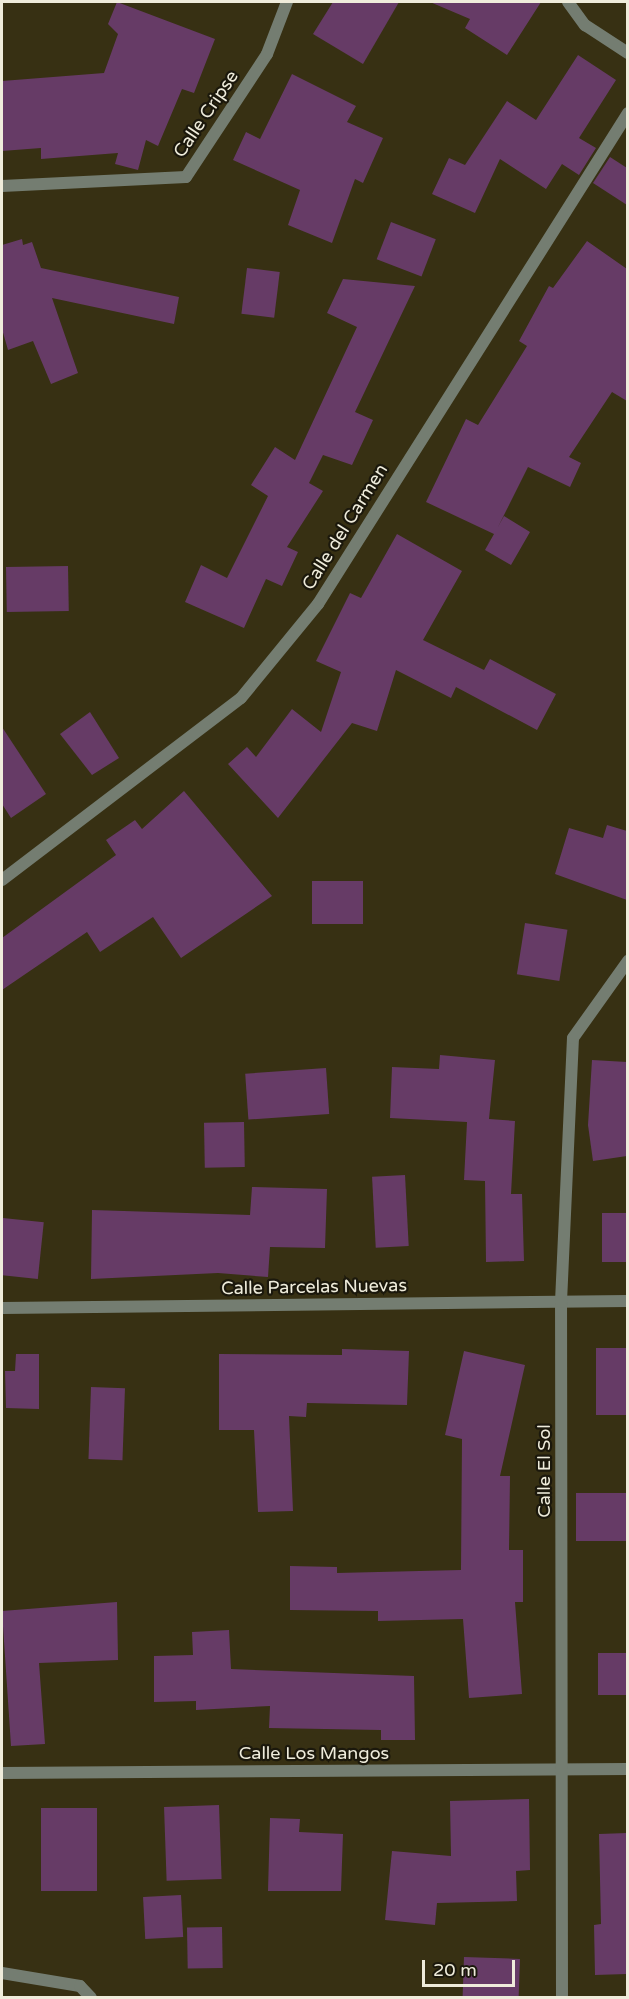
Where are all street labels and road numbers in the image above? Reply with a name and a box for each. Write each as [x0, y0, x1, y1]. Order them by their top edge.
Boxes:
street label: Calle Cripse [169, 66, 243, 162]
street label: Calle del Carmen [298, 460, 392, 594]
street label: Calle Parcelas Nuevas [221, 1275, 407, 1299]
street label: Calle El Sol [533, 1424, 555, 1518]
street label: Calle Los Mangos [239, 1742, 389, 1764]

